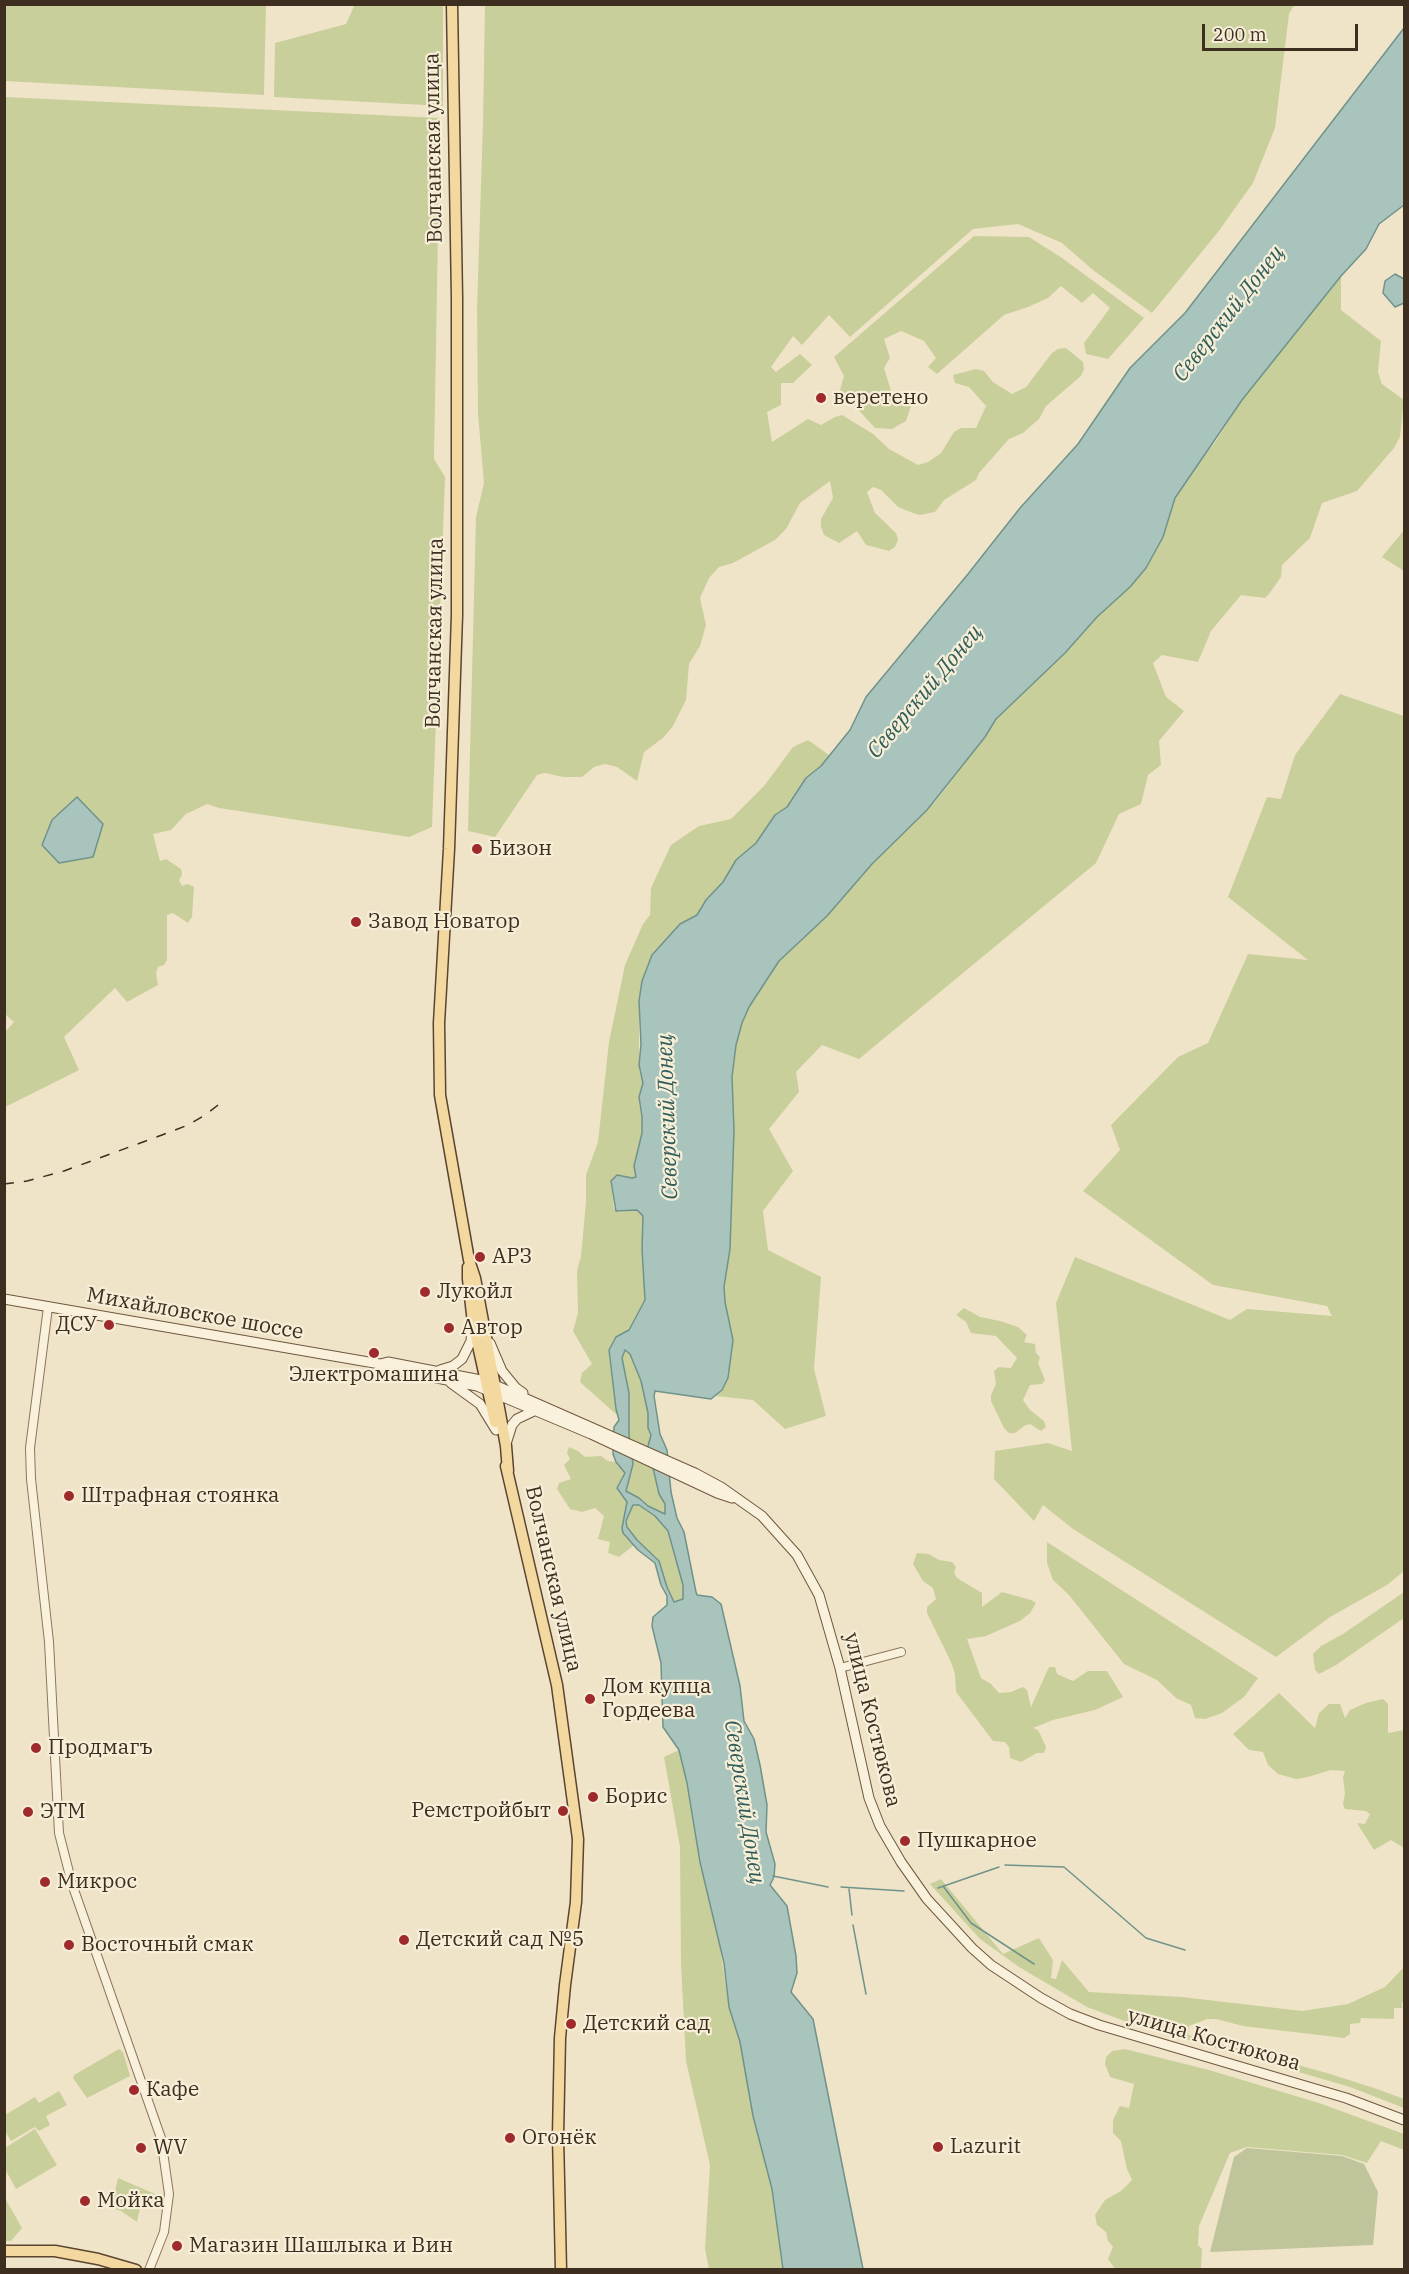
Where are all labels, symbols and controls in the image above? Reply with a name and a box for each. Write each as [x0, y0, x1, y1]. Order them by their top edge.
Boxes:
scale bar [1205, 12, 1361, 50]
text: 200 m [1213, 23, 1267, 46]
street label: Волчанская улица [420, 52, 448, 244]
water label: Северский Донец [1168, 241, 1290, 387]
place label: веретено [833, 385, 928, 411]
marker: веретено [814, 391, 828, 405]
street label: Волчанская улица [421, 537, 449, 729]
water label: Северский Донец [862, 620, 988, 764]
place label: Бизон [489, 836, 552, 862]
marker: Бизон [470, 842, 484, 856]
place label: Завод Новатор [368, 909, 520, 935]
marker: Завод Новатор [349, 915, 363, 929]
water label: Северский Донец [652, 1034, 684, 1200]
place label: АРЗ [492, 1244, 532, 1270]
marker: АРЗ [473, 1250, 487, 1264]
place label: Лукойл [437, 1279, 513, 1305]
street label: Михайловское шоссе [85, 1283, 305, 1345]
marker: Лукойл [418, 1285, 432, 1299]
place label: ДСУ [56, 1312, 97, 1338]
place label: Автор [461, 1315, 523, 1341]
marker: ДСУ [102, 1318, 116, 1332]
marker: Автор [442, 1321, 456, 1335]
marker: Электромашина [367, 1346, 381, 1360]
place label: Электромашина [289, 1362, 459, 1388]
place label: Штрафная стоянка [81, 1483, 280, 1509]
street label: Волчанская улица [519, 1483, 587, 1675]
marker: Штрафная стоянка [62, 1489, 76, 1503]
street label: улица Костюкова [838, 1630, 906, 1810]
place label: Дом купца Гордеева [602, 1674, 711, 1724]
marker: Дом купца Гордеева [583, 1692, 597, 1706]
water label: Северский Донец [718, 1718, 770, 1886]
place label: Продмагъ [48, 1735, 153, 1761]
marker: Продмагъ [29, 1741, 43, 1755]
place label: Борис [605, 1784, 667, 1810]
marker: Борис [586, 1790, 600, 1804]
place label: Ремстройбыт [411, 1798, 551, 1824]
place label: ЭТМ [40, 1799, 86, 1825]
marker: Ремстройбыт [556, 1804, 570, 1818]
marker: ЭТМ [21, 1805, 35, 1819]
place label: Пушкарное [917, 1828, 1037, 1854]
marker: Пушкарное [898, 1834, 912, 1848]
place label: Микрос [57, 1869, 137, 1895]
marker: Микрос [38, 1875, 52, 1889]
place label: Детский сад №5 [416, 1927, 584, 1953]
place label: Восточный смак [81, 1932, 253, 1958]
marker: Детский сад №5 [397, 1933, 411, 1947]
marker: Восточный смак [62, 1938, 76, 1952]
street label: улица Костюкова [1124, 2003, 1304, 2077]
place label: Детский сад [583, 2011, 710, 2037]
marker: Детский сад [564, 2017, 578, 2031]
place label: Кафе [146, 2077, 199, 2103]
marker: Кафе [127, 2083, 141, 2097]
place label: Огонёк [522, 2125, 596, 2151]
marker: Огонёк [503, 2131, 517, 2145]
place label: Lazurit [950, 2134, 1021, 2160]
place label: WV [153, 2135, 187, 2161]
marker: Lazurit [931, 2140, 945, 2154]
marker: WV [134, 2141, 148, 2155]
place label: Мойка [97, 2188, 165, 2214]
marker: Мойка [78, 2194, 92, 2208]
place label: Магазин Шашлыка и Вин [189, 2233, 453, 2259]
marker: Магазин Шашлыка и Вин [170, 2239, 184, 2253]

